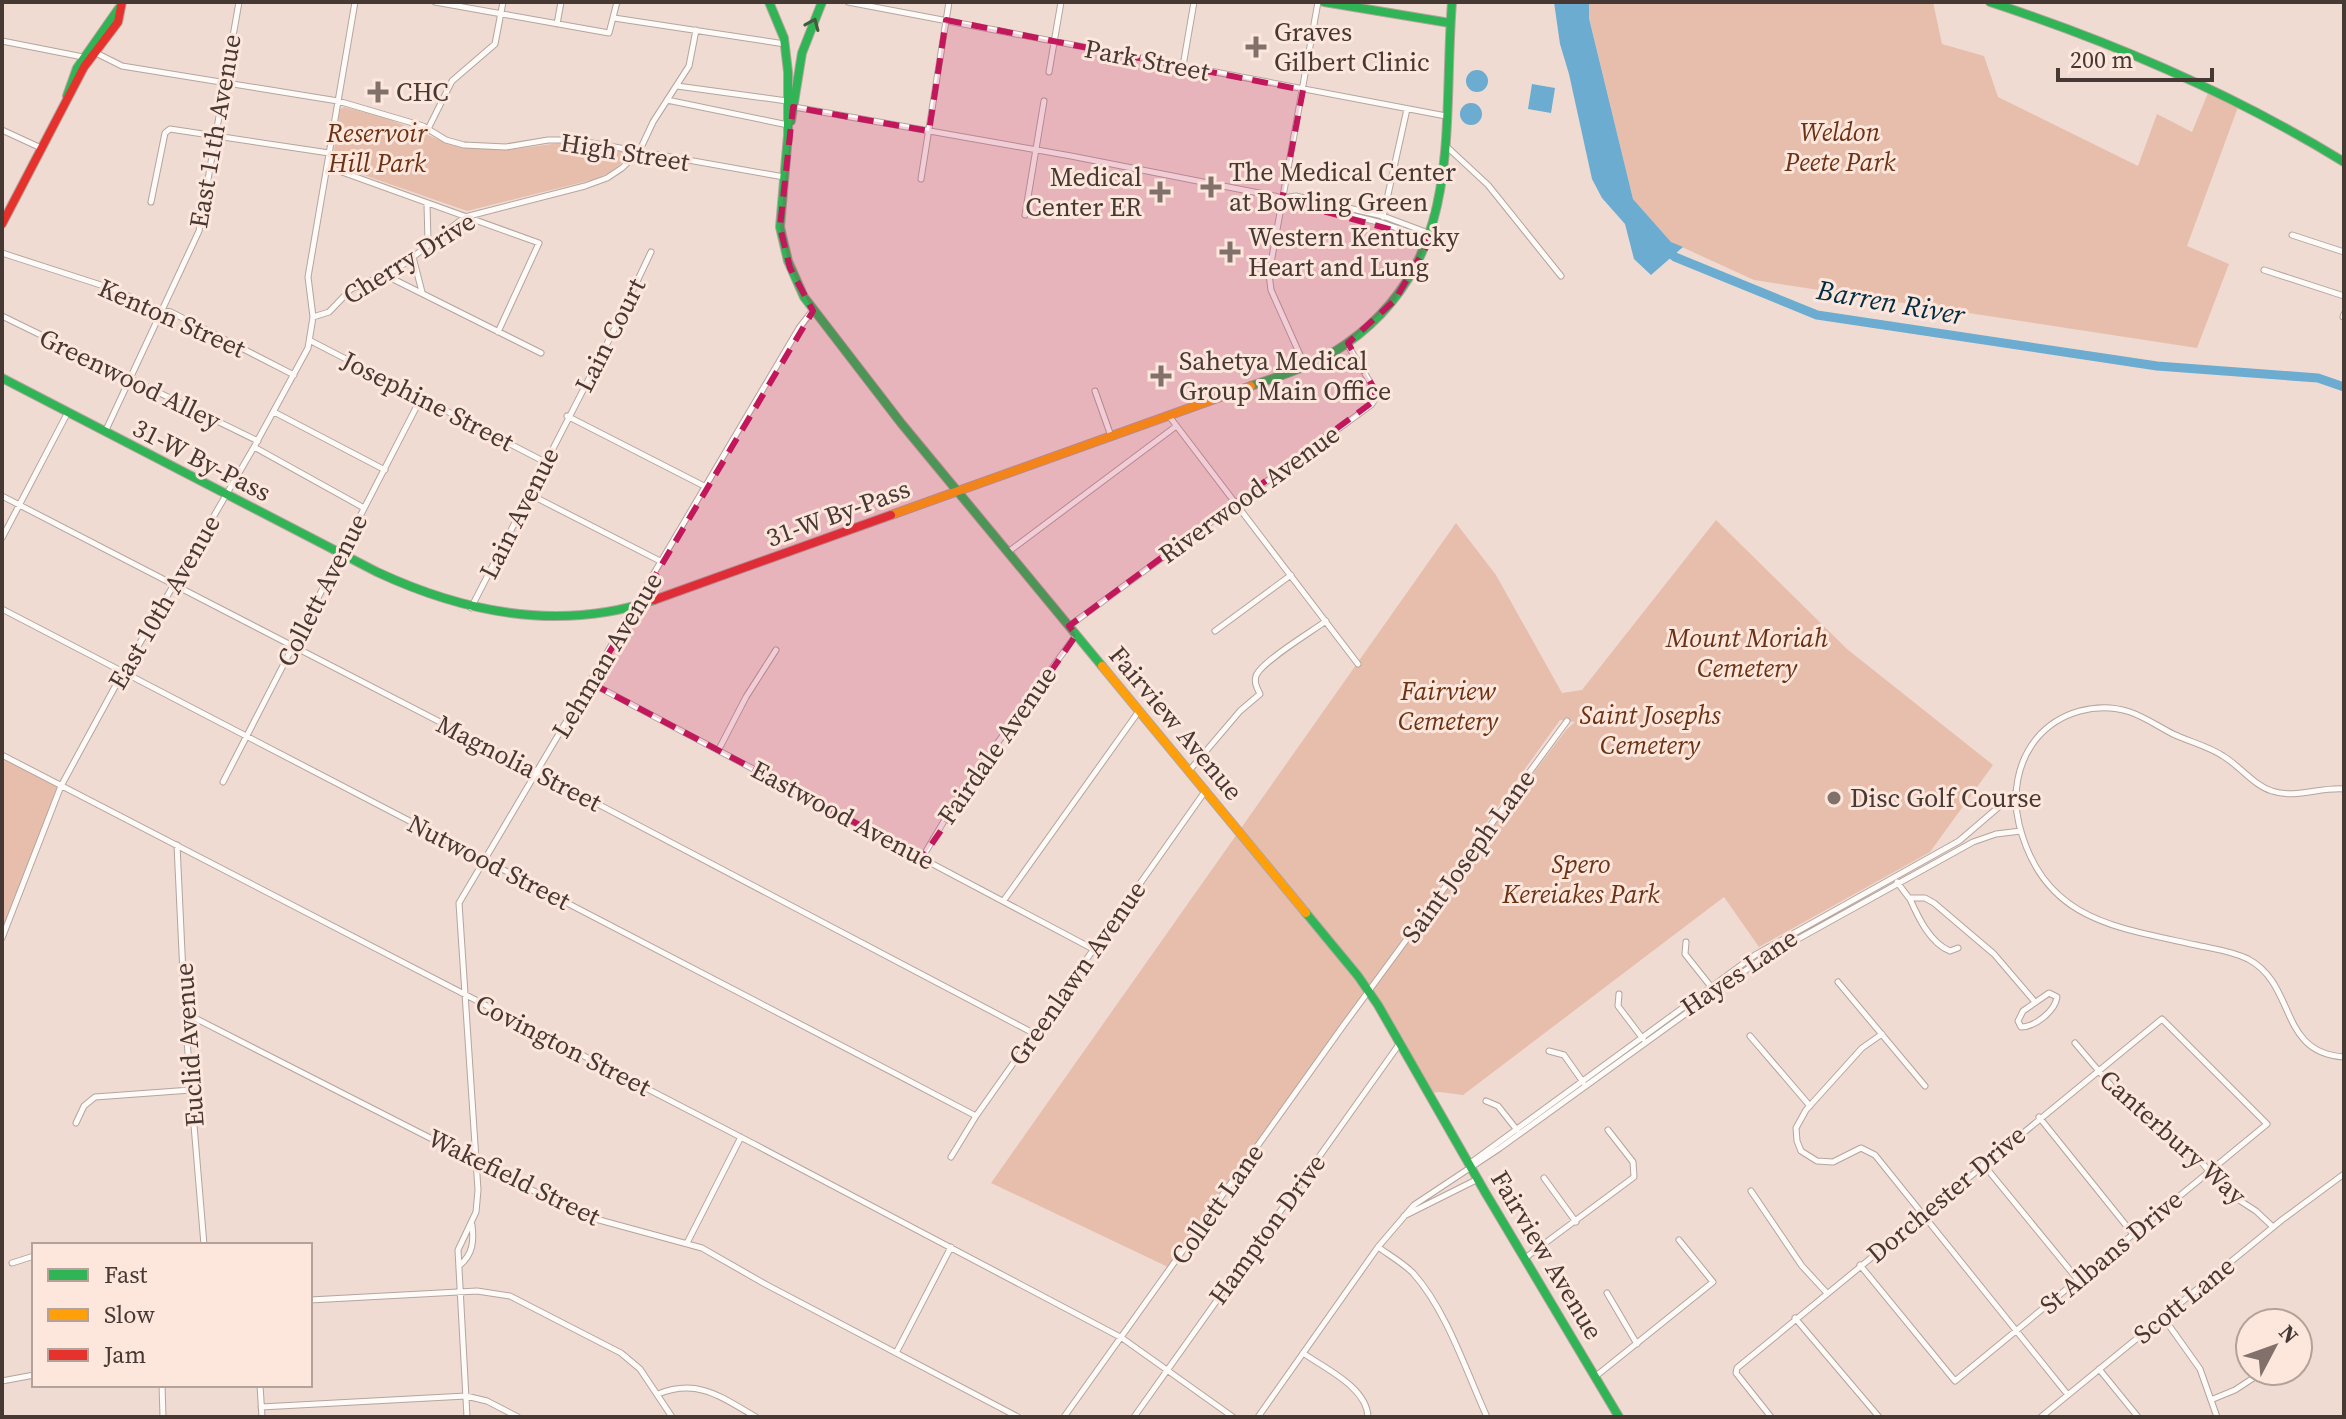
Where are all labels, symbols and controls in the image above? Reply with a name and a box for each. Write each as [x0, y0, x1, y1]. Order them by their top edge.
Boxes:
place label: Graves Gilbert Clinic [1274, 14, 1430, 80]
one-way arrow [803, 18, 819, 32]
street label: Park Street [1081, 30, 1213, 90]
street label: East 11th Avenue [180, 31, 250, 231]
scale bar [2058, 32, 2212, 82]
marker: Graves Gilbert Clinic [1245, 36, 1267, 58]
text: 200 m [2070, 43, 2133, 76]
place label: CHC [396, 74, 449, 110]
marker: CHC [367, 81, 389, 103]
park label: Weldon Peete Park [1784, 114, 1896, 180]
park label: Reservoir Hill Park [326, 115, 428, 181]
street label: High Street [558, 124, 693, 180]
place label: The Medical Center at Bowling Green [1229, 154, 1456, 220]
place label: Medical Center ER [1025, 159, 1142, 225]
marker: The Medical Center at Bowling Green [1200, 176, 1222, 198]
marker: Medical Center ER [1149, 181, 1171, 203]
street label: Cherry Drive [336, 203, 482, 313]
place label: Western Kentucky Heart and Lung [1248, 219, 1460, 285]
marker: Western Kentucky Heart and Lung [1219, 241, 1241, 263]
street label: Kenton Street [93, 270, 252, 367]
water label: Barren River [1813, 270, 1969, 334]
street label: Lain Court [566, 271, 654, 398]
street label: Greenwood Alley [33, 319, 227, 439]
street label: Josephine Street [335, 342, 521, 460]
place label: Sahetya Medical Group Main Office [1179, 343, 1391, 409]
marker: Sahetya Medical Group Main Office [1150, 365, 1172, 387]
street label: 31-W By-Pass [127, 410, 277, 510]
street label: Riverwood Avenue [1151, 416, 1347, 572]
street label: Lain Avenue [470, 441, 568, 585]
street label: 31-W By-Pass [761, 470, 915, 556]
street label: Collett Avenue [268, 507, 376, 673]
street label: East 10th Avenue [99, 508, 229, 696]
street label: Lehman Avenue [543, 565, 671, 745]
park label: Mount Moriah Cemetery [1665, 620, 1828, 686]
street label: Fairview Avenue [1101, 638, 1251, 808]
street label: Fairdale Avenue [929, 659, 1065, 831]
park label: Fairview Cemetery [1398, 673, 1499, 739]
park label: Saint Josephs Cemetery [1580, 697, 1721, 763]
street label: Magnolia Street [430, 706, 608, 820]
street label: Eastwood Avenue [745, 751, 941, 879]
street label: Saint Joseph Lane [1393, 762, 1543, 950]
place label: Disc Golf Course [1850, 780, 2042, 816]
marker: Disc Golf Course [1825, 789, 1843, 807]
street label: Nutwood Street [401, 805, 577, 919]
park label: Spero Kereiakes Park [1501, 846, 1660, 912]
street label: Greenlawn Avenue [1000, 873, 1154, 1073]
street label: Hayes Lane [1673, 920, 1805, 1024]
street label: Euclid Avenue [165, 962, 213, 1128]
street label: Covington Street [469, 985, 657, 1105]
street label: Canterbury Way [2092, 1061, 2255, 1213]
street label: Dorchester Drive [1859, 1117, 2033, 1271]
street label: Wakefield Street [422, 1120, 607, 1235]
street label: Collett Lane [1162, 1136, 1272, 1272]
street label: Hampton Drive [1200, 1146, 1334, 1312]
street label: Fairview Avenue [1482, 1164, 1612, 1346]
street label: St Albans Drive [2032, 1181, 2190, 1323]
legend [32, 1243, 312, 1387]
street label: Scott Lane [2126, 1248, 2242, 1352]
text: Fast [104, 1258, 148, 1291]
text: Slow [104, 1298, 155, 1331]
north arrow [2234, 1307, 2314, 1387]
text: N [2273, 1318, 2306, 1350]
text: Jam [103, 1338, 146, 1371]

